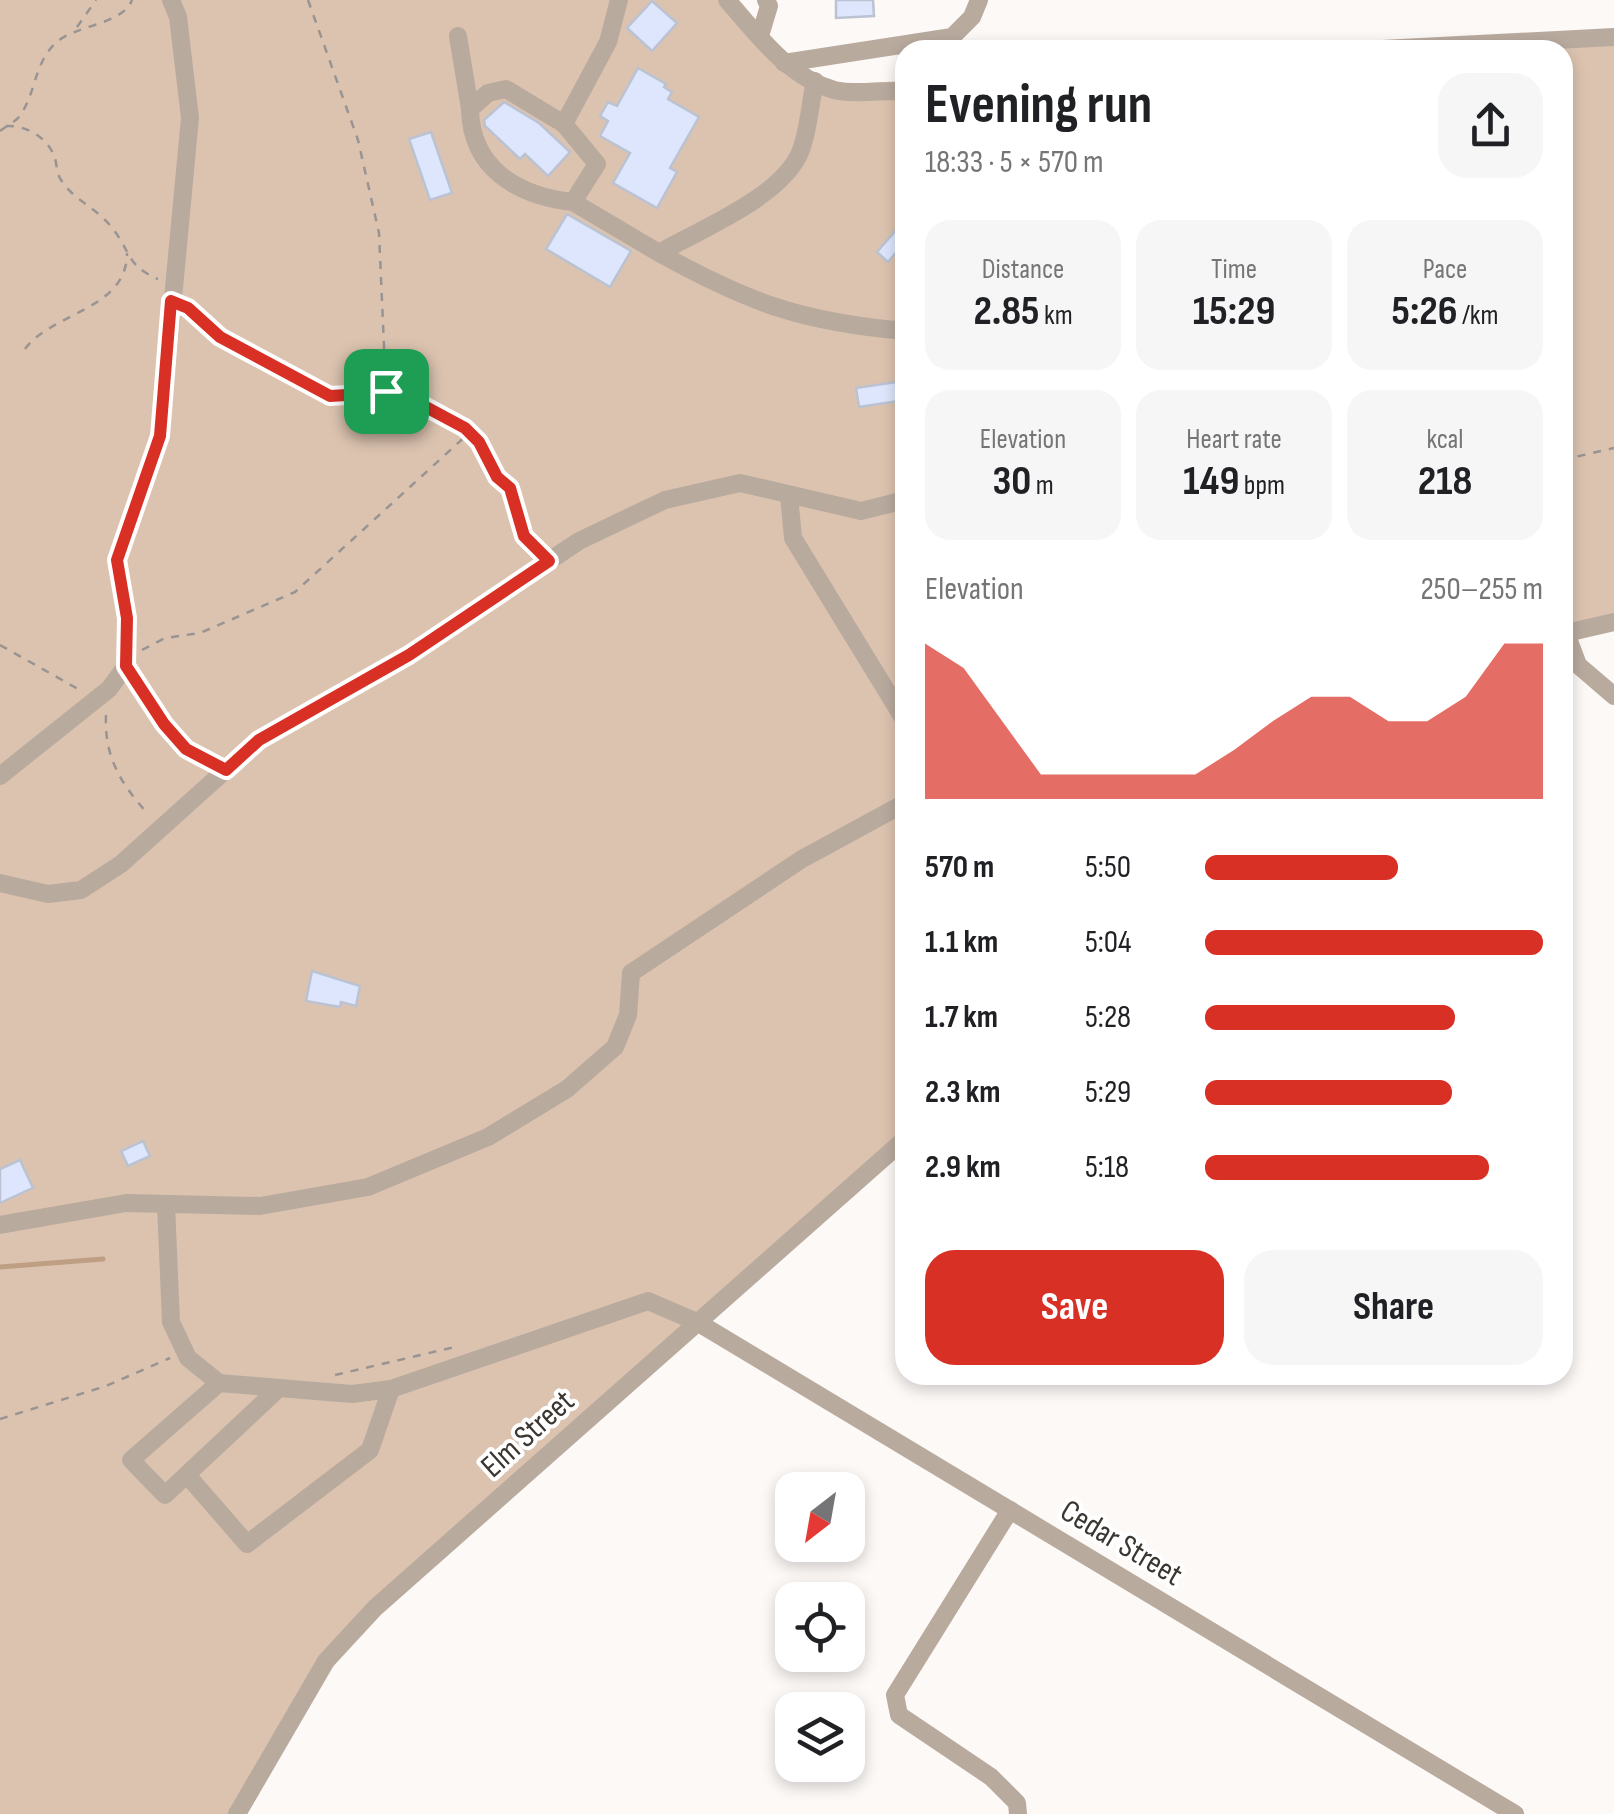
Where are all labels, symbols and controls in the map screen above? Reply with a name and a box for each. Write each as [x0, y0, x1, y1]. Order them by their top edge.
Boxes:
text: Evening run [925, 72, 1152, 139]
button: share [1438, 73, 1543, 178]
text: 18:33 · 5 × 570 m [925, 143, 1104, 182]
text: Distance [982, 253, 1064, 286]
text: Time [1211, 253, 1257, 286]
text: Pace [1423, 253, 1467, 286]
text: 2.85 [973, 286, 1040, 337]
text: 15:29 [1193, 286, 1275, 337]
text: 5:26 [1392, 286, 1458, 337]
text: km [1040, 299, 1073, 332]
text: /km [1458, 299, 1498, 332]
pin [344, 349, 429, 434]
icon: arrive [359, 364, 414, 419]
text: Elevation [980, 423, 1066, 456]
text: Heart rate [1186, 423, 1282, 456]
text: kcal [1426, 423, 1464, 456]
text: 30 [992, 456, 1031, 507]
text: 149 [1183, 456, 1239, 507]
text: 218 [1418, 456, 1472, 507]
text: m [1031, 469, 1054, 502]
text: bpm [1239, 469, 1285, 502]
text: Elevation [925, 570, 1024, 609]
text: 250–255 m [1420, 570, 1543, 609]
text: 570 m [925, 848, 994, 887]
text: 5:50 [1085, 848, 1131, 887]
text: 1.1 km [925, 923, 998, 962]
text: 5:04 [1085, 923, 1132, 962]
text: 1.7 km [925, 998, 998, 1037]
text: 5:28 [1085, 998, 1131, 1037]
text: 2.3 km [925, 1073, 1000, 1112]
text: 5:29 [1085, 1073, 1131, 1112]
text: 2.9 km [925, 1148, 1001, 1187]
text: 5:18 [1085, 1148, 1129, 1187]
button: Save [925, 1250, 1224, 1365]
button: Share [1244, 1250, 1543, 1365]
street label: Elm Street [473, 1382, 583, 1486]
north arrow [775, 1472, 865, 1562]
map controls [775, 1472, 865, 1782]
street label: Cedar Street [1053, 1492, 1189, 1595]
button: locate [775, 1582, 865, 1672]
button: layers [775, 1692, 865, 1782]

